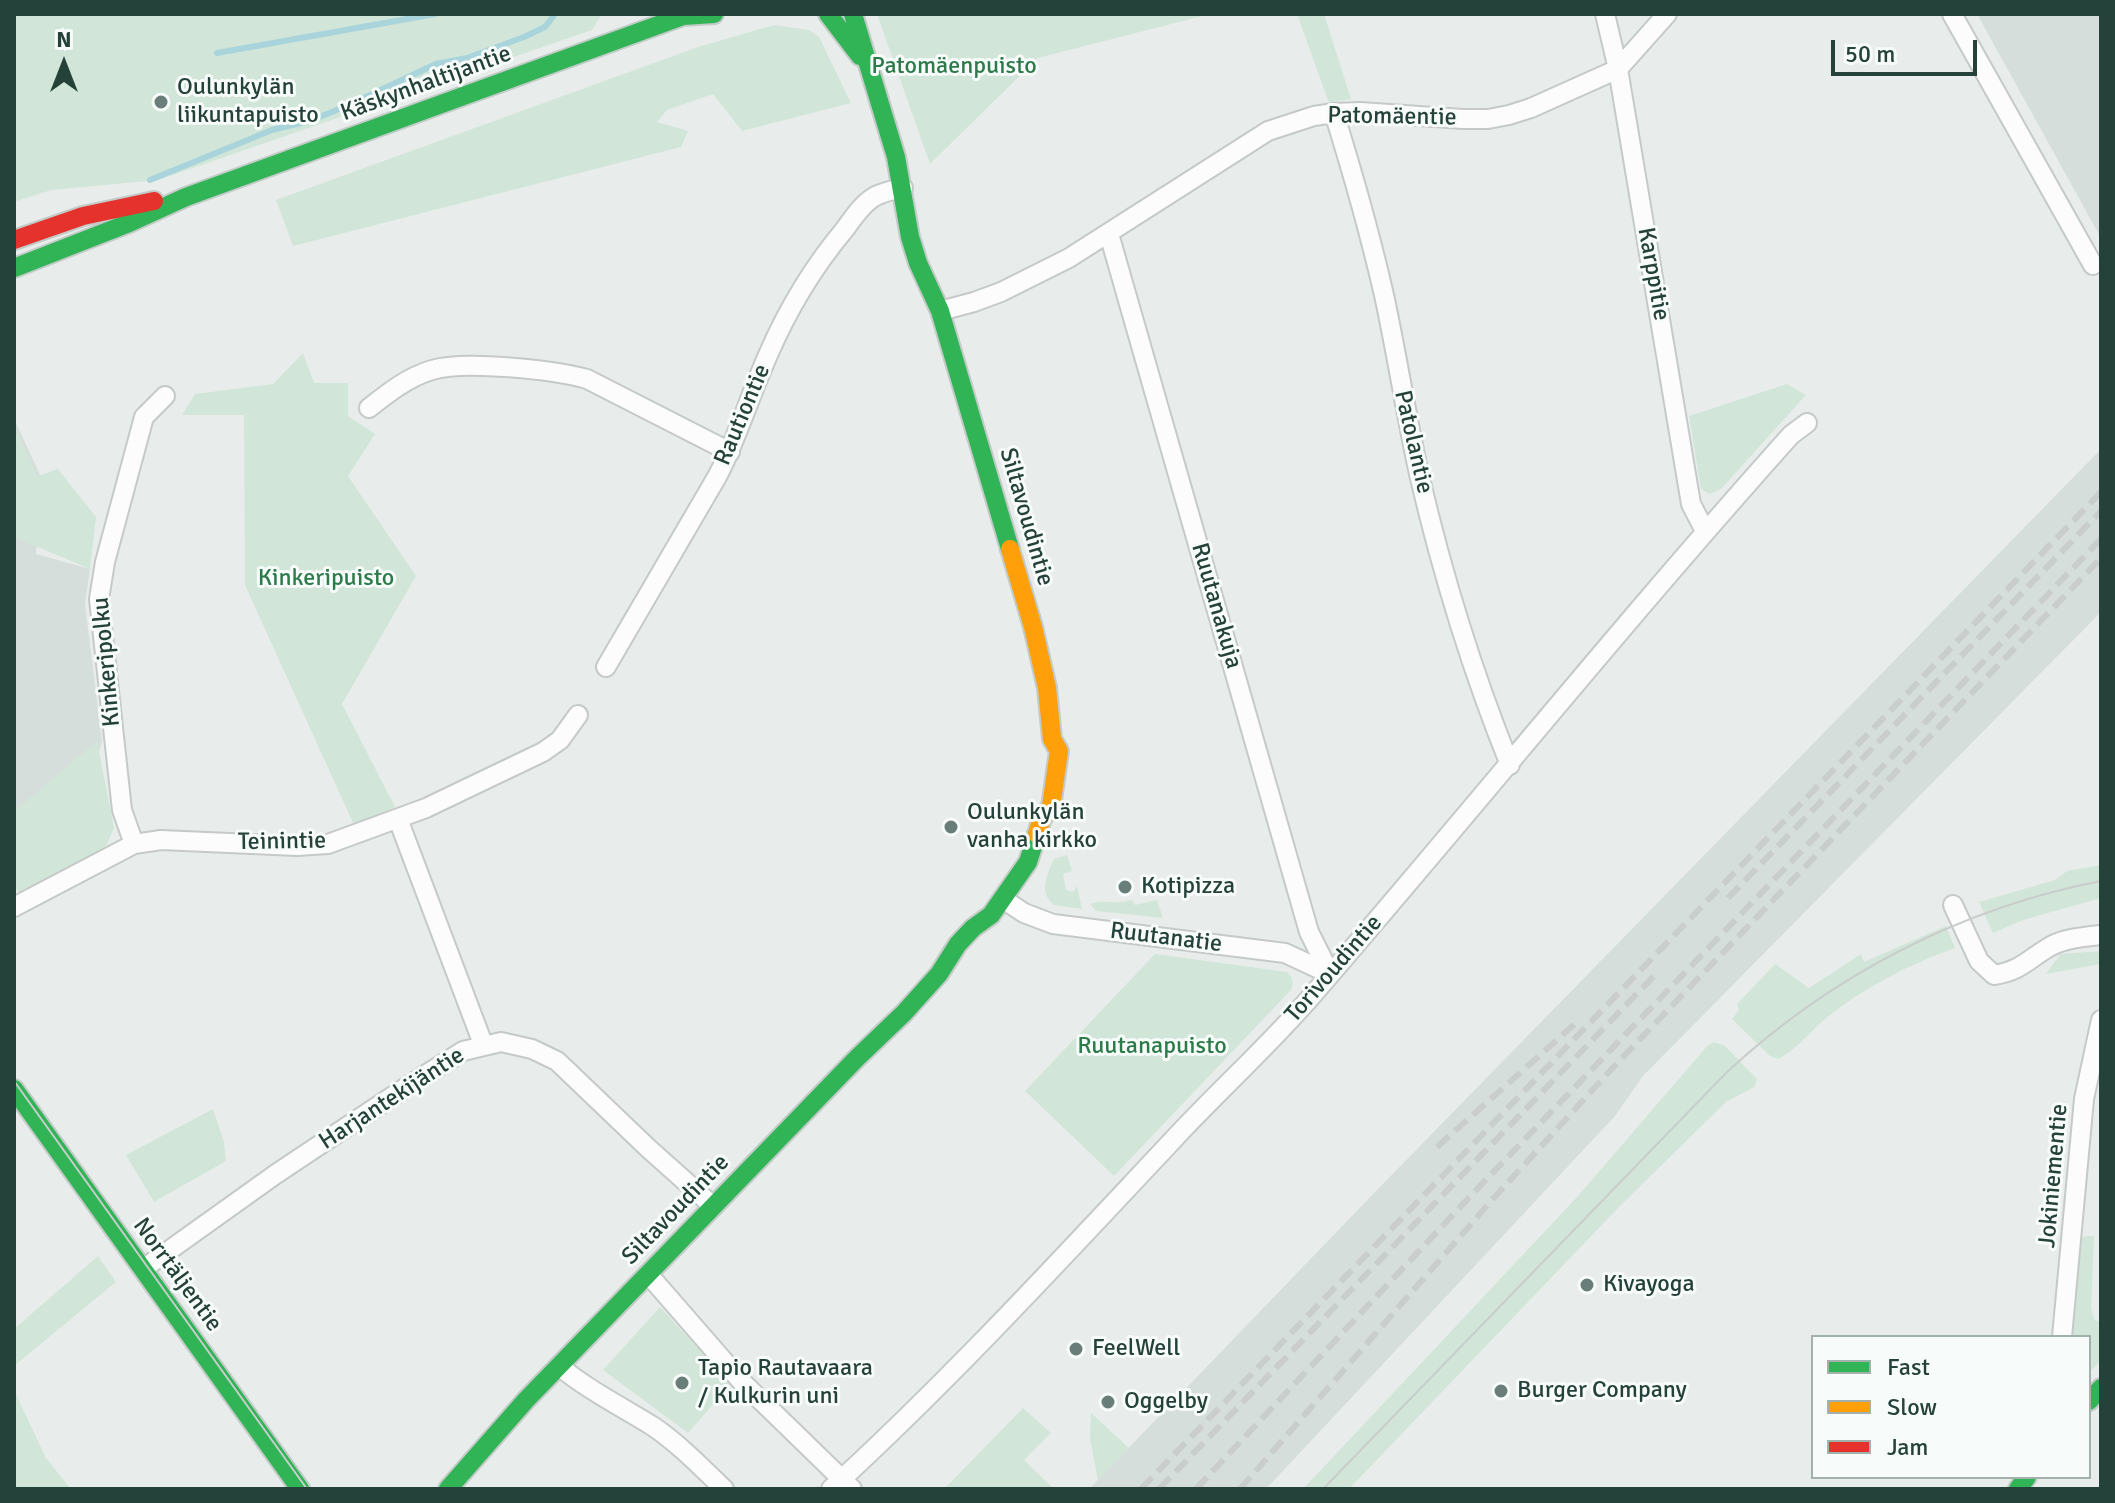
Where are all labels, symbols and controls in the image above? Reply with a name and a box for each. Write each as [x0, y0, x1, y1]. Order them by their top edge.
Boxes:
north arrow [24, 24, 104, 104]
scale bar [1835, 24, 1981, 74]
text: N [56, 26, 72, 53]
text: 50 m [1845, 39, 1895, 69]
street label: Käskynhaltijantie [337, 40, 515, 128]
park label: Patomäenpuisto [871, 53, 1037, 81]
place label: Oulunkylän liikuntapuisto [177, 74, 319, 130]
marker: Oulunkylän liikuntapuisto [152, 93, 170, 111]
street label: Patomäentie [1327, 101, 1457, 133]
street label: Karppitie [1631, 225, 1675, 323]
street label: Rautiontie [709, 360, 777, 470]
street label: Patolantie [1387, 388, 1439, 496]
street label: Siltavoudintie [993, 445, 1059, 589]
street label: Ruutanakuja [1184, 540, 1248, 672]
park label: Kinkeripuisto [258, 565, 394, 593]
street label: Kinkeripolku [87, 596, 127, 728]
place label: Oulunkylän vanha kirkko [967, 799, 1097, 855]
marker: Oulunkylän vanha kirkko [942, 818, 960, 836]
street label: Teinintie [238, 827, 326, 857]
place label: Kotipizza [1141, 873, 1235, 901]
marker: Kotipizza [1116, 878, 1134, 896]
street label: Torivoudintie [1279, 909, 1389, 1029]
street label: Ruutanatie [1108, 917, 1224, 959]
park label: Ruutanapuisto [1077, 1033, 1227, 1061]
street label: Harjantekijäntie [314, 1041, 470, 1157]
street label: Jokiniementie [2033, 1103, 2075, 1249]
street label: Siltavoudintie [616, 1149, 736, 1271]
street label: Norrtäljentie [126, 1213, 228, 1337]
place label: Kivayoga [1603, 1271, 1695, 1299]
marker: Kivayoga [1578, 1276, 1596, 1294]
place label: FeelWell [1092, 1335, 1180, 1363]
legend [1811, 1335, 2091, 1479]
marker: FeelWell [1067, 1340, 1085, 1358]
text: Fast [1887, 1352, 1930, 1382]
place label: Tapio Rautavaara / Kulkurin uni [698, 1355, 873, 1411]
marker: Tapio Rautavaara / Kulkurin uni [673, 1374, 691, 1392]
place label: Burger Company [1517, 1377, 1687, 1405]
marker: Burger Company [1492, 1382, 1510, 1400]
place label: Oggelby [1124, 1388, 1208, 1416]
text: Slow [1887, 1392, 1937, 1422]
marker: Oggelby [1099, 1393, 1117, 1411]
text: Jam [1887, 1432, 1928, 1462]

